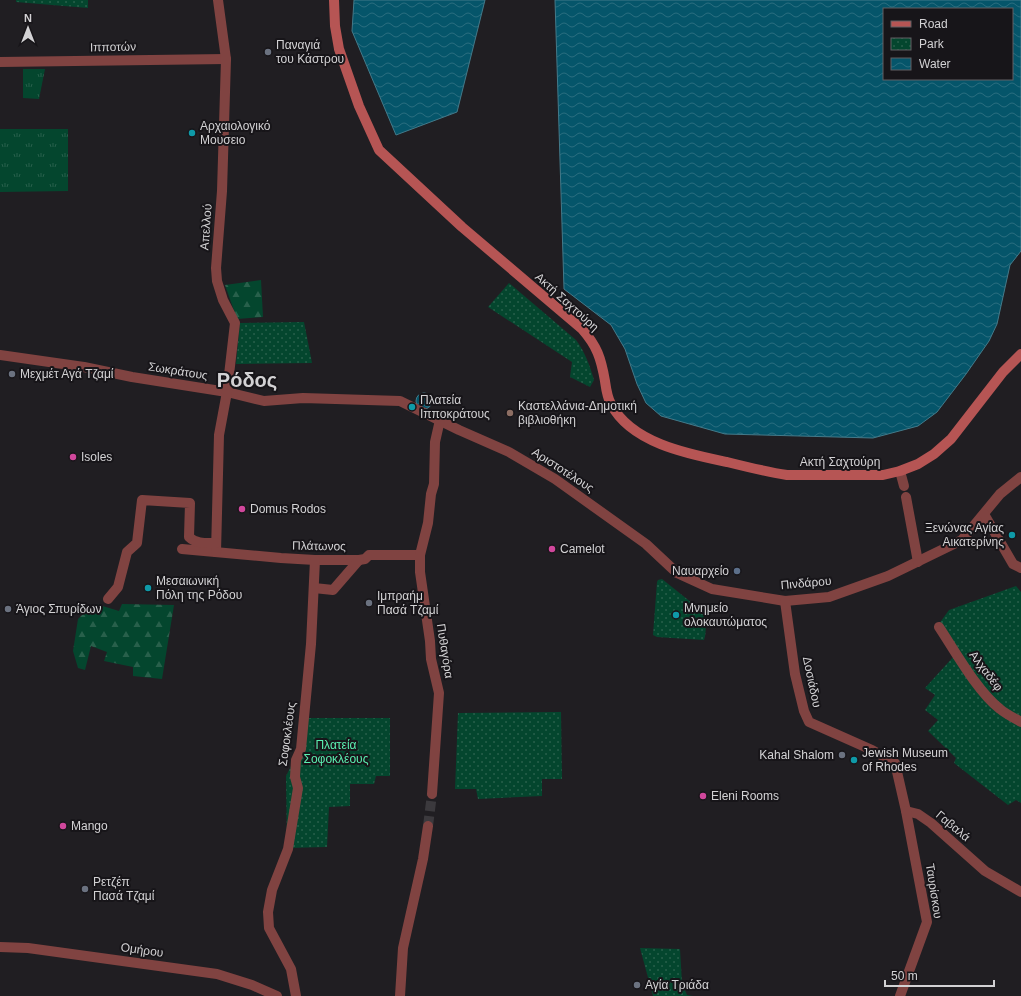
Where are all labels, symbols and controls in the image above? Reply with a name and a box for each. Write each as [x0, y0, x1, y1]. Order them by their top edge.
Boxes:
north arrow [8, 8, 48, 48]
legend [883, 8, 1013, 80]
text: N [24, 12, 32, 24]
text: Road [919, 17, 948, 31]
text: Park [919, 37, 945, 51]
place label: Παναγιά του Κάστρου [276, 38, 344, 66]
street label: Ιπποτών [90, 40, 136, 54]
marker: Παναγιά του Κάστρου [263, 47, 273, 57]
text: Water [919, 57, 951, 71]
place label: Αρχαιολογικό Μουσειο [200, 119, 271, 147]
marker: Αρχαιολογικό Μουσειο [187, 128, 197, 138]
street label: Απελλού [197, 203, 215, 251]
street label: Ακτή Σαχτούρη [532, 270, 602, 334]
street label: Σωκράτους [147, 359, 209, 383]
place label: Μεχμέτ Αγά Τζαμί [20, 367, 114, 381]
marker: Μεχμέτ Αγά Τζαμί [7, 369, 17, 379]
district label: Ρόδος [217, 369, 277, 391]
place label: Πλατεία Ιπποκράτους [420, 393, 490, 421]
place label: Καστελλάνια-Δημοτική βιβλιοθήκη [518, 399, 637, 427]
marker: Πλατεία Ιπποκράτους [407, 402, 417, 412]
marker: Καστελλάνια-Δημοτική βιβλιοθήκη [505, 408, 515, 418]
street label: Αριστοτέλους [529, 445, 597, 495]
place label: Isoles [81, 450, 112, 464]
marker: Isoles [68, 452, 78, 462]
street label: Ακτή Σαχτούρη [800, 455, 880, 469]
place label: Domus Rodos [250, 502, 326, 516]
marker: Domus Rodos [237, 504, 247, 514]
place label: Ξενώνας Αγίας Αικατερίνης [925, 521, 1004, 549]
marker: Ξενώνας Αγίας Αικατερίνης [1007, 530, 1017, 540]
street label: Πλάτωνος [292, 539, 346, 553]
place label: Camelot [560, 542, 605, 556]
marker: Camelot [547, 544, 557, 554]
place label: Ναυαρχείο [672, 564, 729, 578]
marker: Ναυαρχείο [732, 566, 742, 576]
place label: Μεσαιωνική Πόλη της Ρόδου [156, 574, 242, 602]
street label: Πινδάρου [780, 574, 832, 592]
marker: Μεσαιωνική Πόλη της Ρόδου [143, 583, 153, 593]
place label: Ιμπραήμ Πασά Τζαμί [377, 589, 439, 617]
marker: Ιμπραήμ Πασά Τζαμί [364, 598, 374, 608]
place label: Μνημείο ολοκαυτώματος [684, 601, 767, 629]
place label: Άγιος Σπυρίδων [16, 602, 101, 616]
marker: Άγιος Σπυρίδων [3, 604, 13, 614]
marker: Μνημείο ολοκαυτώματος [671, 610, 681, 620]
street label: Πυθαγόρα [434, 623, 456, 679]
street label: Αλχαδέφ [966, 648, 1006, 694]
street label: Δοσιάδου [800, 655, 824, 709]
street label: Σοφοκλέους [276, 701, 298, 767]
park label: Πλατεία Σοφοκλέους [304, 738, 369, 766]
place label: Jewish Museum of Rhodes [862, 746, 948, 774]
place label: Kahal Shalom [759, 748, 834, 762]
marker: Kahal Shalom [837, 750, 847, 760]
marker: Jewish Museum of Rhodes [849, 755, 859, 765]
place label: Eleni Rooms [711, 789, 779, 803]
marker: Eleni Rooms [698, 791, 708, 801]
street label: Γαβαλά [933, 808, 973, 844]
place label: Mango [71, 819, 108, 833]
marker: Mango [58, 821, 68, 831]
street label: Ταυρίσκου [923, 862, 945, 920]
place label: Ρετζέπ Πασά Τζαμί [93, 875, 155, 903]
marker: Ρετζέπ Πασά Τζαμί [80, 884, 90, 894]
street label: Ομήρου [120, 940, 164, 960]
scale bar [885, 962, 994, 988]
text: 50 m [891, 969, 918, 983]
place label: Αγία Τριάδα [645, 978, 709, 992]
marker: Αγία Τριάδα [632, 980, 642, 990]

